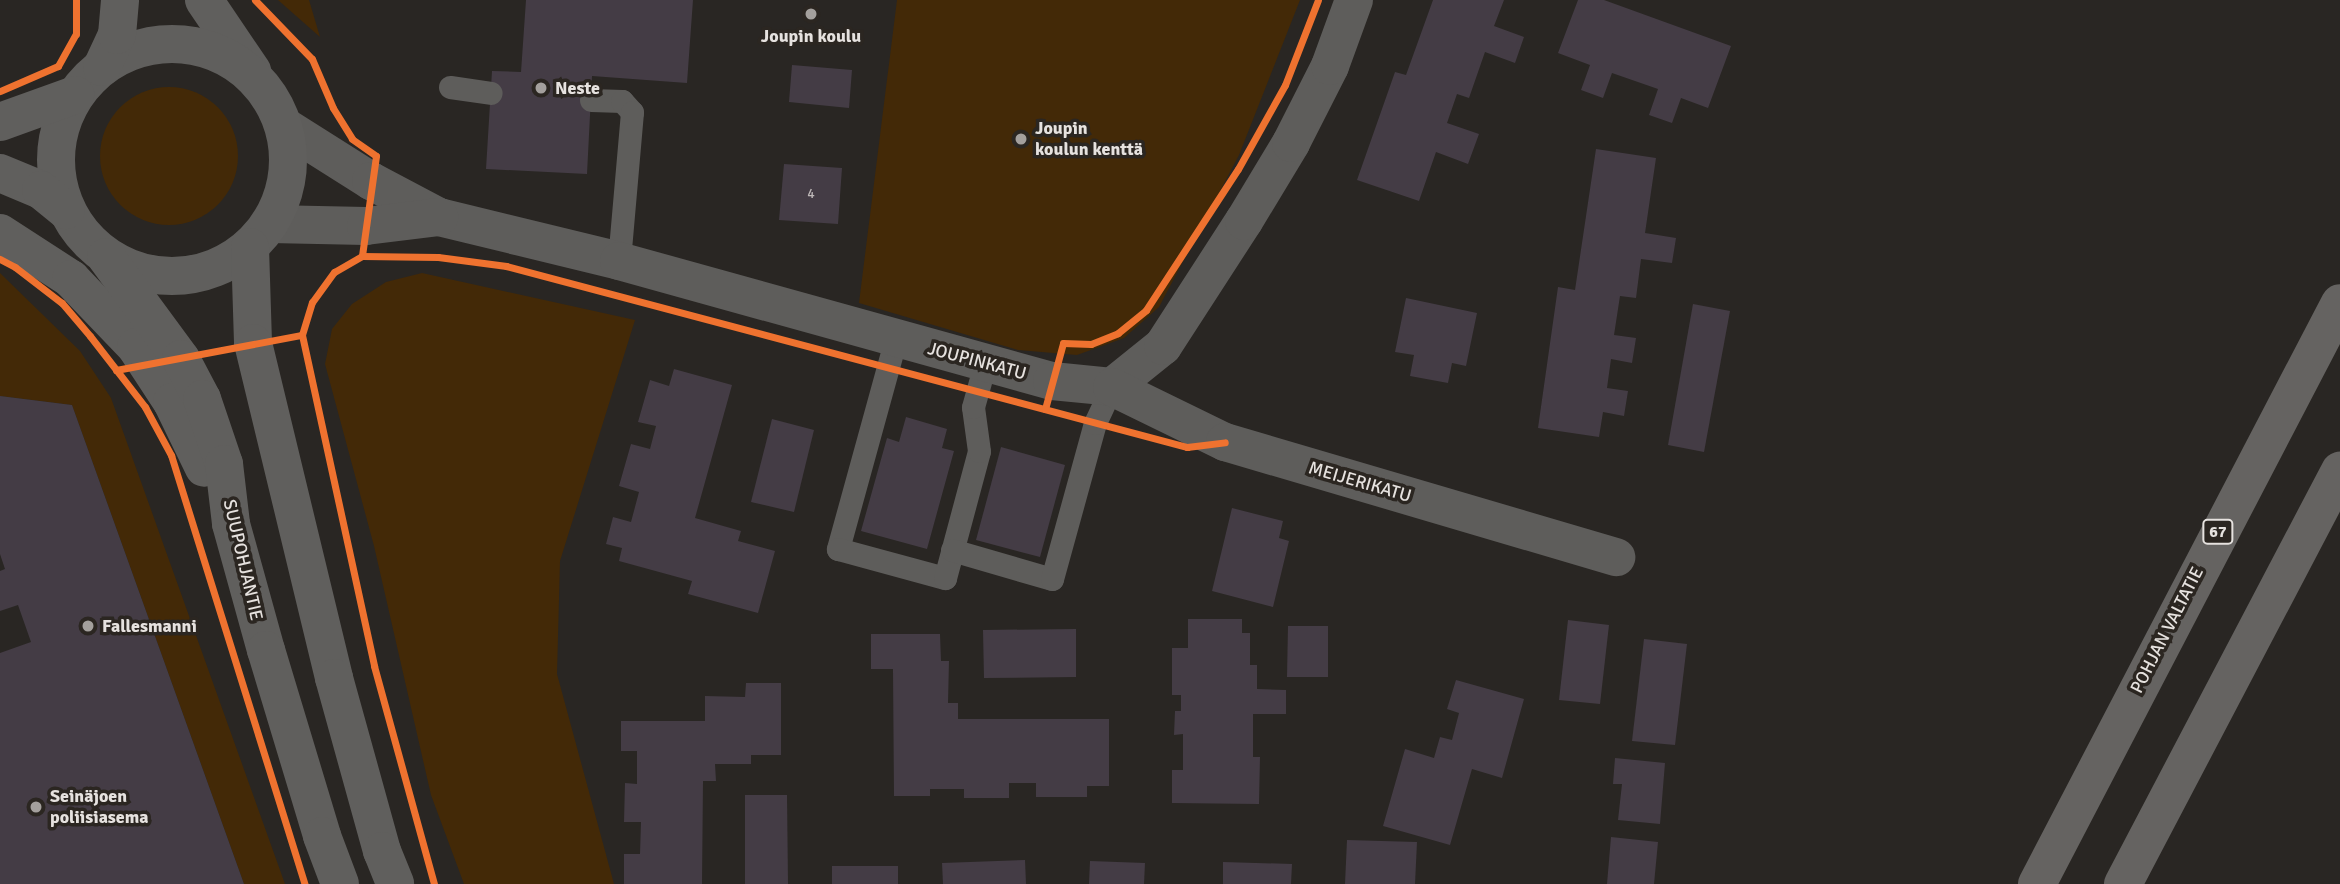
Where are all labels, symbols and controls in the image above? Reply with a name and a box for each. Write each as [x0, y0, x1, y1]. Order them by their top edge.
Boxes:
marker: Joupin koulu [803, 6, 819, 22]
place label: Joupin koulu [761, 25, 861, 47]
place label: Neste [555, 77, 600, 99]
marker: Neste [533, 80, 549, 96]
place label: Joupin koulun kenttä [1035, 118, 1143, 160]
marker: Joupin koulun kenttä [1013, 131, 1029, 147]
house number: 4 [807, 186, 815, 202]
street label: JOUPINKATU [925, 337, 1029, 385]
street label: MEIJERIKATU [1306, 457, 1414, 507]
street label: SUUPOHJANTIE [219, 497, 267, 623]
road number: 67 [2202, 520, 2234, 544]
street label: POHJAN VALTATIE [2126, 563, 2208, 697]
place label: Fallesmanni [102, 615, 197, 637]
marker: Fallesmanni [80, 618, 96, 634]
place label: Seinäjoen poliisiasema [50, 786, 149, 828]
marker: Seinäjoen poliisiasema [28, 799, 44, 815]

